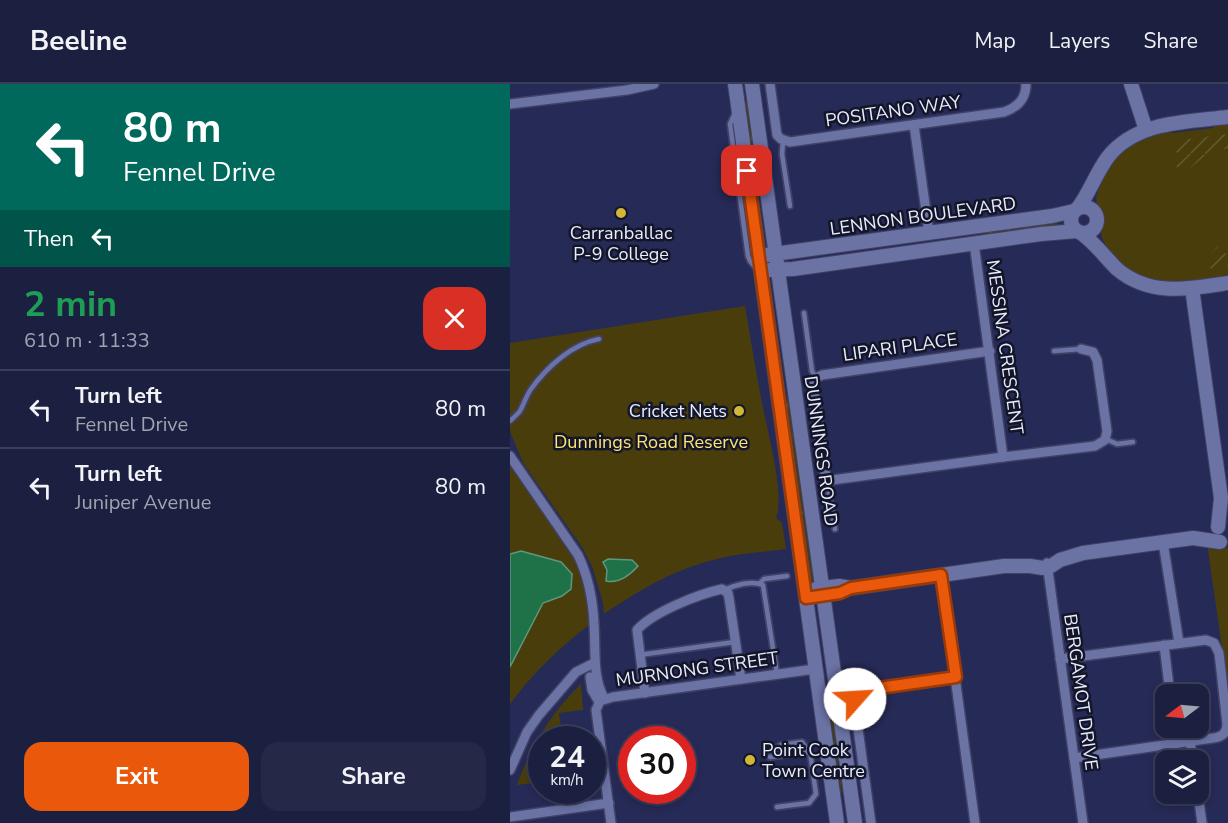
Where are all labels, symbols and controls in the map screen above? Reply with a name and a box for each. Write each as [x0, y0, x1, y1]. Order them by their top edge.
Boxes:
text: Beeline [30, 22, 127, 60]
text: Map [974, 27, 1016, 55]
text: Layers [1049, 27, 1110, 55]
text: Share [1143, 27, 1198, 55]
street label: POSITANO WAY [824, 90, 963, 132]
text: 80 m [123, 100, 222, 157]
icon: left [24, 108, 102, 186]
pin [721, 145, 772, 196]
text: Fennel Drive [123, 154, 276, 191]
icon: arrive [730, 154, 763, 187]
street label: LENNON BOULEVARD [828, 191, 1018, 241]
marker: Carranballac P-9 College [614, 206, 628, 220]
place label: Carranballac P-9 College [570, 221, 672, 266]
icon: left [86, 222, 119, 255]
text: Then [24, 224, 74, 254]
street label: MESSINA CRESCENT [981, 258, 1029, 436]
text: 2 min [24, 280, 117, 329]
button: close [423, 287, 486, 350]
text: 610 m · 11:33 [24, 327, 150, 354]
street label: LIPARI PLACE [841, 327, 959, 367]
street label: DUNNINGS ROAD [799, 374, 843, 528]
text: Turn left [75, 381, 162, 411]
icon: left [24, 393, 57, 426]
text: 80 m [435, 394, 486, 424]
place label: Cricket Nets [629, 399, 727, 423]
marker: Cricket Nets [732, 404, 746, 418]
text: Fennel Drive [75, 411, 188, 438]
park label: Dunnings Road Reserve [554, 430, 748, 454]
text: Turn left [75, 459, 162, 489]
icon: left [24, 471, 57, 504]
text: 80 m [435, 472, 486, 502]
text: Juniper Avenue [75, 489, 211, 516]
street label: BERGAMOT DRIVE [1058, 612, 1104, 772]
street label: MURNONG STREET [614, 646, 780, 692]
position arrow [823, 667, 887, 731]
north arrow [1155, 684, 1209, 738]
map controls [1155, 684, 1209, 804]
speed limit sign: 30 [618, 726, 696, 804]
text: 24 [549, 737, 585, 778]
place label: Point Cook Town Centre [762, 738, 865, 783]
button: Exit [24, 742, 249, 811]
button: Share [261, 742, 486, 811]
button: layers [1155, 750, 1209, 804]
marker: Point Cook Town Centre [743, 753, 757, 767]
text: km/h [550, 770, 584, 790]

